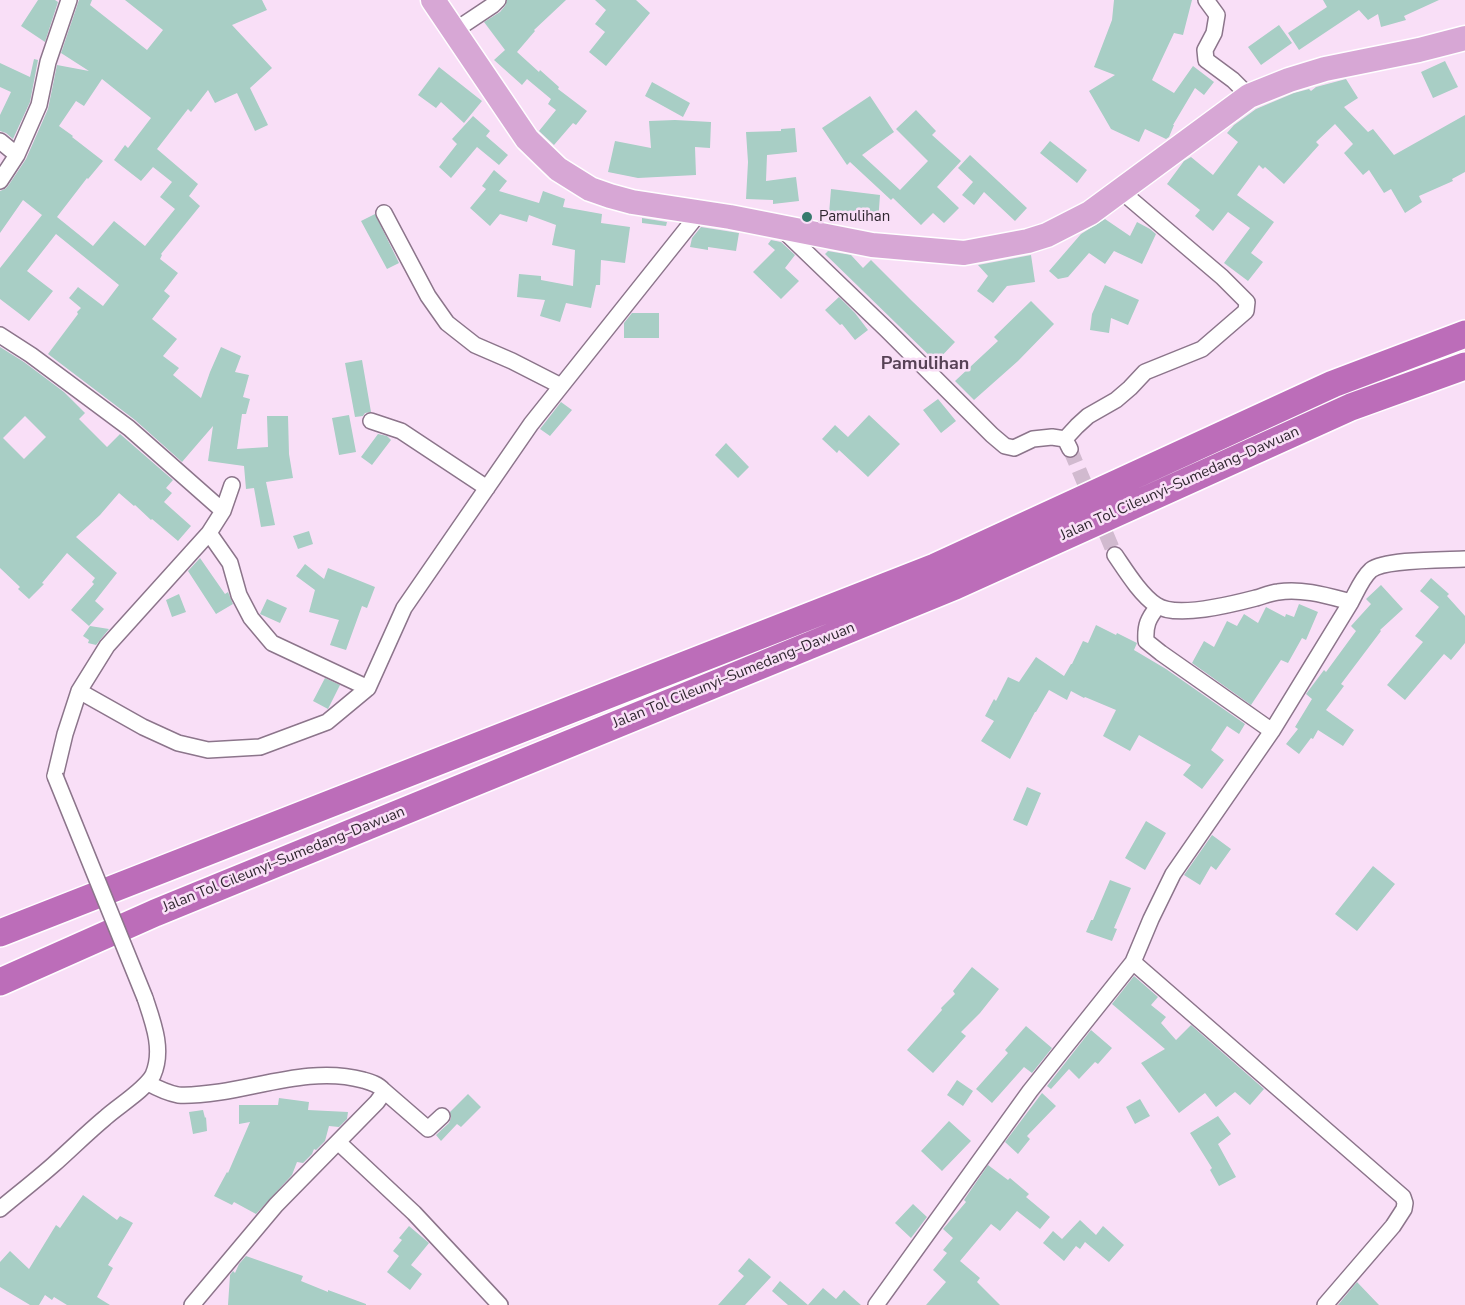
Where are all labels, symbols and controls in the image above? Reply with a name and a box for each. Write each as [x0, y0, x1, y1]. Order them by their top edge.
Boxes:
place label: Pamulihan [819, 208, 890, 226]
marker: Pamulihan [800, 210, 814, 224]
district label: Pamulihan [881, 354, 969, 376]
street label: Jalan Tol Cileunyi–Sumedang–Dawuan [1058, 423, 1302, 545]
street label: Jalan Tol Cileunyi–Sumedang–Dawuan [610, 619, 858, 733]
street label: Jalan Tol Cileunyi–Sumedang–Dawuan [160, 803, 408, 917]

